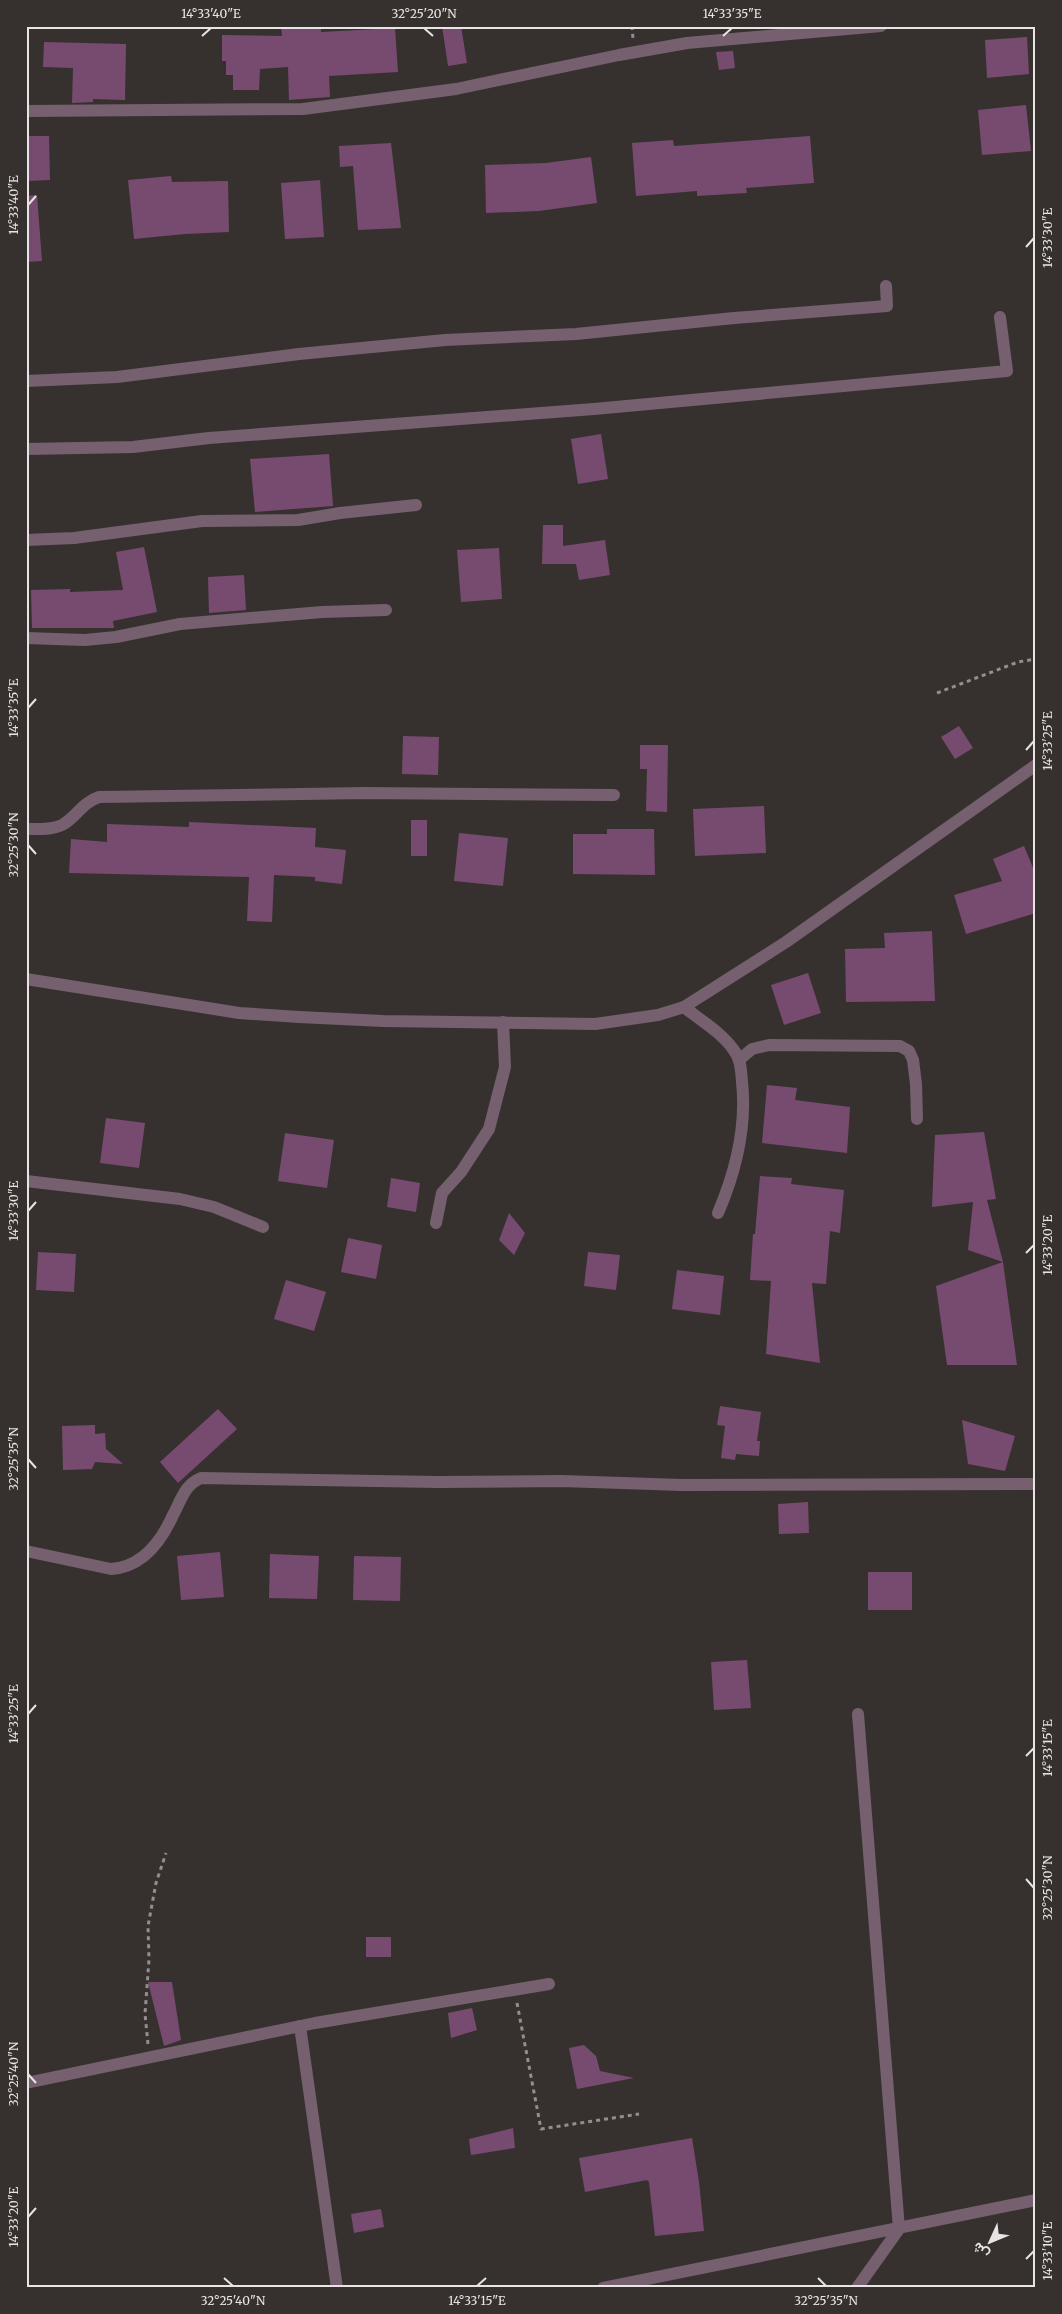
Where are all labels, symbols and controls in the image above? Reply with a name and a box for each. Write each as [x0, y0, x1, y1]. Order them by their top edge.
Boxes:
text: 14°33'40"E [181, 6, 241, 21]
text: 32°25'20"N [391, 6, 457, 21]
text: 14°33'35"E [703, 6, 762, 21]
text: 14°33'40"E [6, 175, 21, 235]
text: 14°33'30"E [1040, 208, 1055, 268]
text: 14°33'35"E [6, 678, 21, 737]
text: 14°33'25"E [1040, 711, 1055, 771]
text: 32°25'30"N [6, 812, 21, 878]
text: 14°33'30"E [6, 1181, 21, 1241]
text: 14°33'20"E [1040, 1214, 1055, 1275]
text: 32°25'35"N [6, 1427, 21, 1491]
text: 14°33'25"E [6, 1684, 21, 1744]
text: 14°33'15"E [1040, 1719, 1055, 1777]
text: 32°25'30"N [1040, 1855, 1055, 1921]
text: 32°25'40"N [6, 2041, 21, 2106]
text: 14°33'20"E [6, 2186, 21, 2247]
north arrow [964, 2216, 1014, 2266]
text: 14°33'10"E [1040, 2221, 1055, 2280]
text: ش [968, 2239, 993, 2263]
text: 32°25'40"N [201, 2293, 266, 2308]
text: 14°33'15"E [448, 2293, 506, 2308]
text: 32°25'35"N [794, 2293, 858, 2308]

